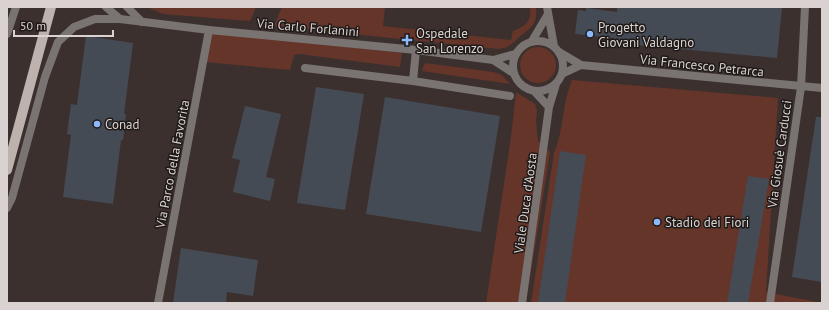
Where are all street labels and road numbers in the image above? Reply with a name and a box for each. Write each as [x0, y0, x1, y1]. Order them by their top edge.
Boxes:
street label: Via Carlo Forlanini [255, 14, 360, 40]
street label: Via Francesco Petrarca [638, 50, 765, 80]
street label: Via Parco della Favorita [151, 98, 193, 231]
street label: Via Giosuè Carducci [763, 99, 795, 210]
street label: Viale Duca d'Aosta [510, 152, 541, 255]

